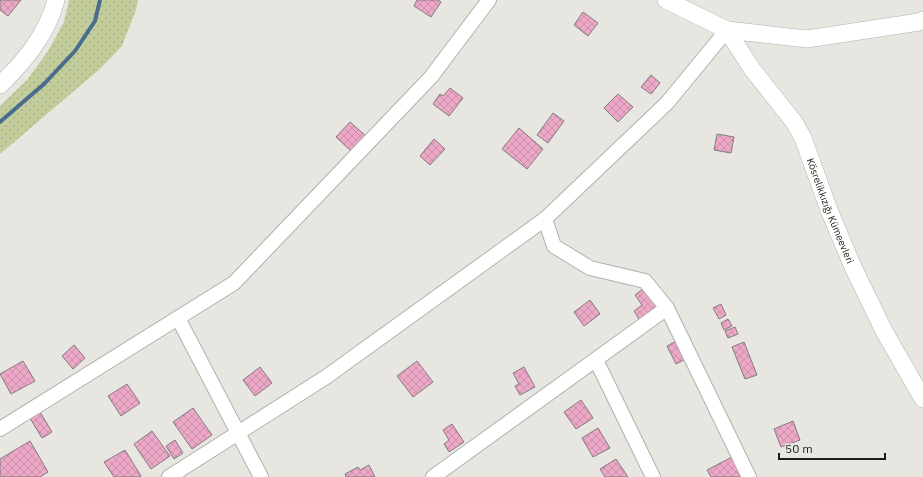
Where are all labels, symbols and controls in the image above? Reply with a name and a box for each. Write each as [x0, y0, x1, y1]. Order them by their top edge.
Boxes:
street label: Kösrelikkızığı Kümeevleri [804, 156, 857, 265]
scale bar [779, 435, 885, 461]
text: 50 m [785, 441, 813, 456]

